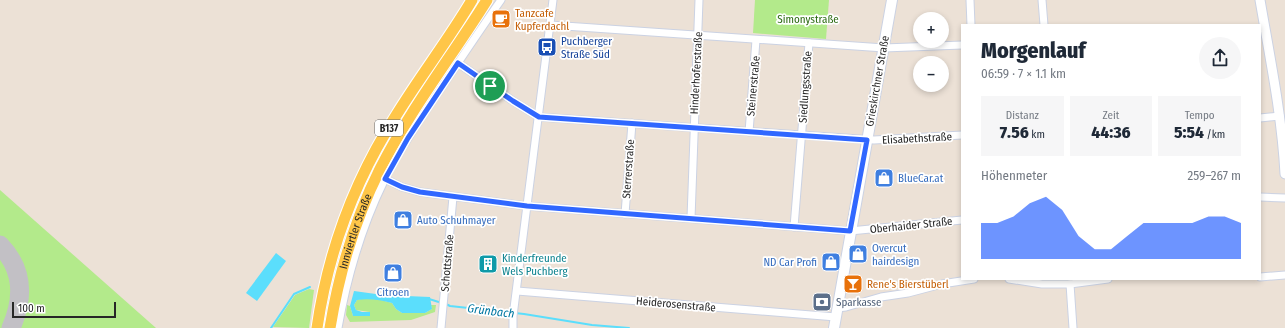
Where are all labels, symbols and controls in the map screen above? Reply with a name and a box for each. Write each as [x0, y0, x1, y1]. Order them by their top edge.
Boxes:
place label: Tanzcafe Kupferdachl [515, 7, 569, 33]
cafe icon: Tanzcafe Kupferdachl [490, 8, 512, 30]
map controls [913, 12, 949, 92]
button: + [913, 12, 949, 48]
park label: Simonystraße [777, 13, 839, 26]
street label: Hinderhoferstraße [688, 31, 705, 115]
place label: Puchberger Straße Süd [561, 35, 612, 61]
street label: Grieskirchner Straße [863, 35, 892, 127]
bus stop icon: Puchberger Straße Süd [536, 36, 558, 58]
text: Morgenlauf [981, 37, 1086, 64]
button: share [1199, 37, 1241, 79]
street label: Siedlungsstraße [796, 51, 815, 124]
street label: Steinerstraße [744, 55, 763, 117]
button: − [913, 56, 949, 92]
text: 06:59 · 7 × 1.1 km [981, 66, 1066, 81]
pin [473, 69, 507, 103]
icon: arrive [479, 75, 501, 97]
text: Distanz [1006, 109, 1039, 122]
text: Zeit [1103, 109, 1119, 122]
text: Tempo [1185, 109, 1215, 122]
road number: B137 [375, 120, 403, 136]
text: 7.56 [1000, 122, 1029, 143]
text: 44:36 [1091, 122, 1131, 143]
text: 5:54 [1174, 122, 1204, 143]
text: km [1029, 128, 1045, 141]
text: /km [1204, 128, 1225, 141]
street label: Elisabethstraße [882, 130, 952, 147]
street label: Sterrerstraße [620, 139, 637, 199]
shop icon: BlueCar.at [873, 167, 895, 189]
text: Höhenmeter [981, 168, 1047, 183]
text: 259–267 m [1188, 168, 1241, 183]
place label: BlueCar.at [898, 172, 944, 185]
street label: Innviertler Straße [337, 192, 375, 271]
shop icon: Auto Schuhmayer [392, 209, 414, 231]
place label: Auto Schuhmayer [417, 214, 496, 227]
street label: Oberhaider Straße [869, 215, 953, 236]
street label: Schottstraße [439, 234, 456, 292]
place label: Overcut hairdesign [872, 242, 919, 268]
shop icon: Overcut hairdesign [847, 243, 869, 265]
shop icon: ND Car Profi [820, 251, 842, 273]
place label: Kinderfreunde Wels Puchberg [502, 252, 568, 278]
building icon: Kinderfreunde Wels Puchberg [477, 253, 499, 275]
place label: ND Car Profi [763, 256, 817, 269]
shop icon: Citroen [382, 262, 404, 284]
bar icon: Rene's Bierstüberl [842, 273, 864, 295]
place label: Rene's Bierstüberl [867, 278, 949, 291]
place label: Citroen [377, 286, 409, 299]
bank icon: Sparkasse [811, 291, 833, 313]
street label: Heiderosenstraße [636, 295, 716, 314]
place label: Sparkasse [836, 296, 881, 309]
scale bar [12, 300, 116, 319]
water label: Grünbach [467, 301, 515, 321]
text: 100 m [18, 302, 45, 315]

